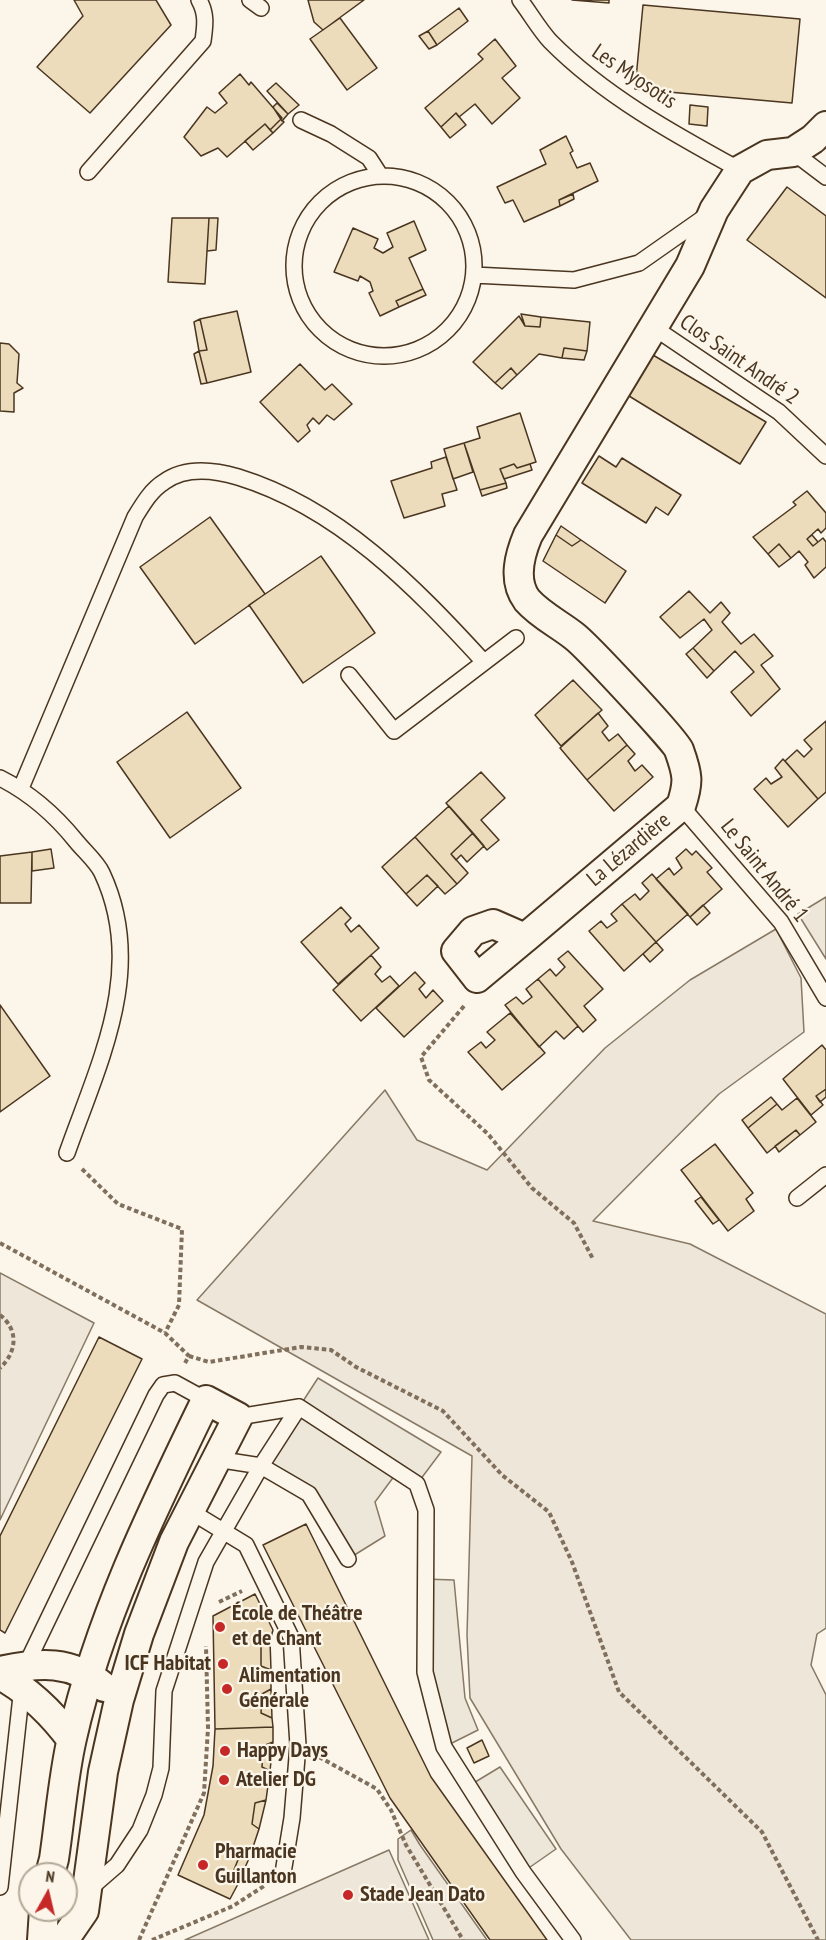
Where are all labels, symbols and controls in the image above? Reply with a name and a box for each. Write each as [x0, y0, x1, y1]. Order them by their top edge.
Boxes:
street label: Les Myosotis [587, 39, 681, 115]
street label: Clos Saint André 2 [674, 309, 804, 411]
street label: La Lézardière [582, 808, 676, 892]
street label: Le Saint André 1 [715, 814, 813, 928]
place label: École de Théâtre et de Chant [232, 1601, 363, 1652]
marker: École de Théâtre et de Chant [213, 1620, 227, 1634]
place label: ICF Habitat [125, 1651, 211, 1677]
marker: ICF Habitat [216, 1657, 230, 1671]
place label: Alimentation Générale [239, 1663, 341, 1714]
marker: Alimentation Générale [220, 1682, 234, 1696]
place label: Happy Days [237, 1738, 328, 1764]
marker: Happy Days [218, 1744, 232, 1758]
place label: Atelier DG [236, 1767, 316, 1793]
marker: Atelier DG [217, 1773, 231, 1787]
place label: Pharmacie Guillanton [215, 1839, 297, 1891]
marker: Pharmacie Guillanton [196, 1858, 210, 1872]
north arrow [18, 1862, 78, 1922]
text: N [45, 1866, 56, 1887]
place label: Stade Jean Dato [360, 1882, 485, 1908]
marker: Stade Jean Dato [341, 1888, 355, 1902]

